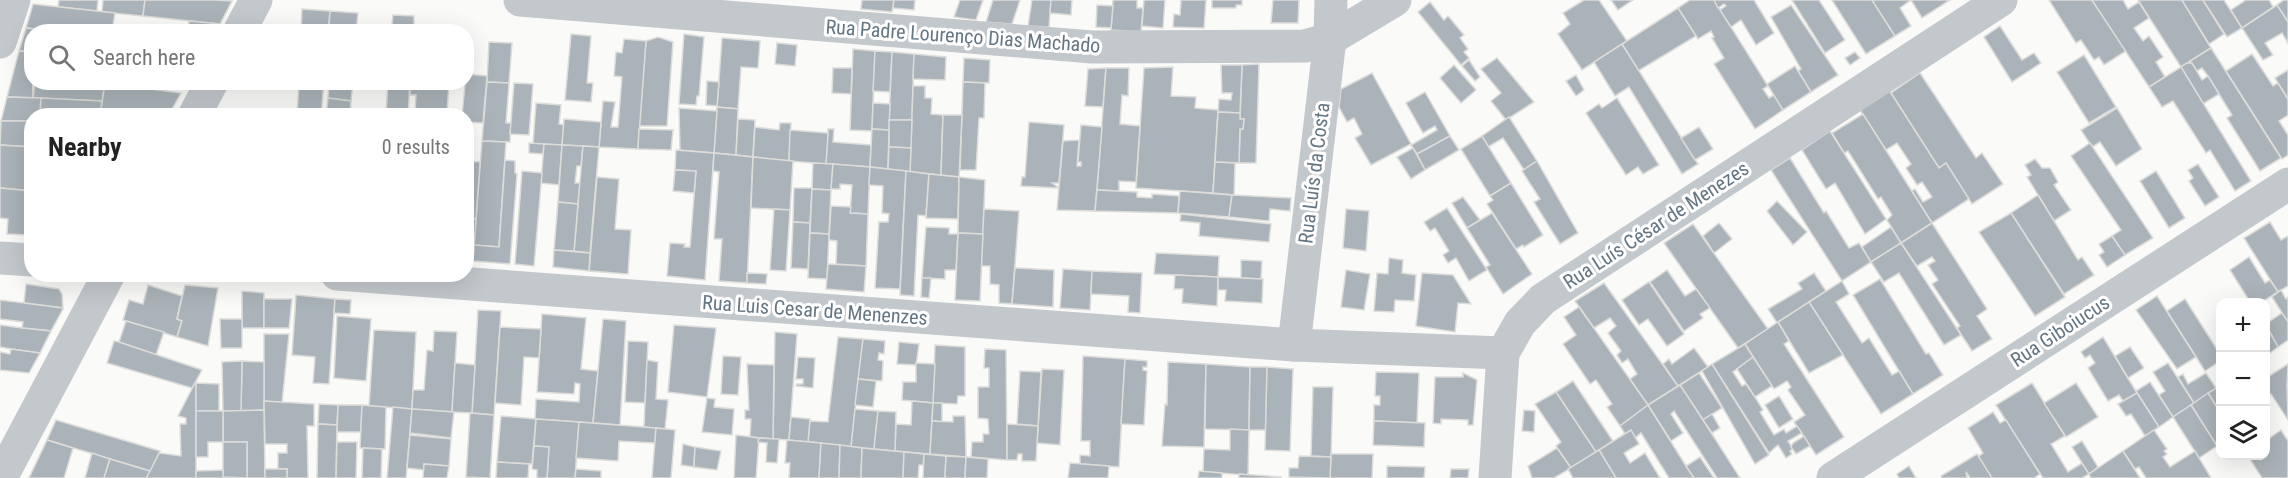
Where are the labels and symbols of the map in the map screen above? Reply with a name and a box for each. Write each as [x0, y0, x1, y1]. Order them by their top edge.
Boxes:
street label: Rua Padre Lourenço Dias Machado [825, 14, 1101, 58]
street label: Rua Luís da Costa [1293, 101, 1335, 245]
street label: Rua Luís César de Menezes [1559, 156, 1753, 294]
street label: Rua Luis Cesar de Menenzes [702, 290, 928, 330]
street label: Rua Giboiucus [2006, 290, 2114, 372]

